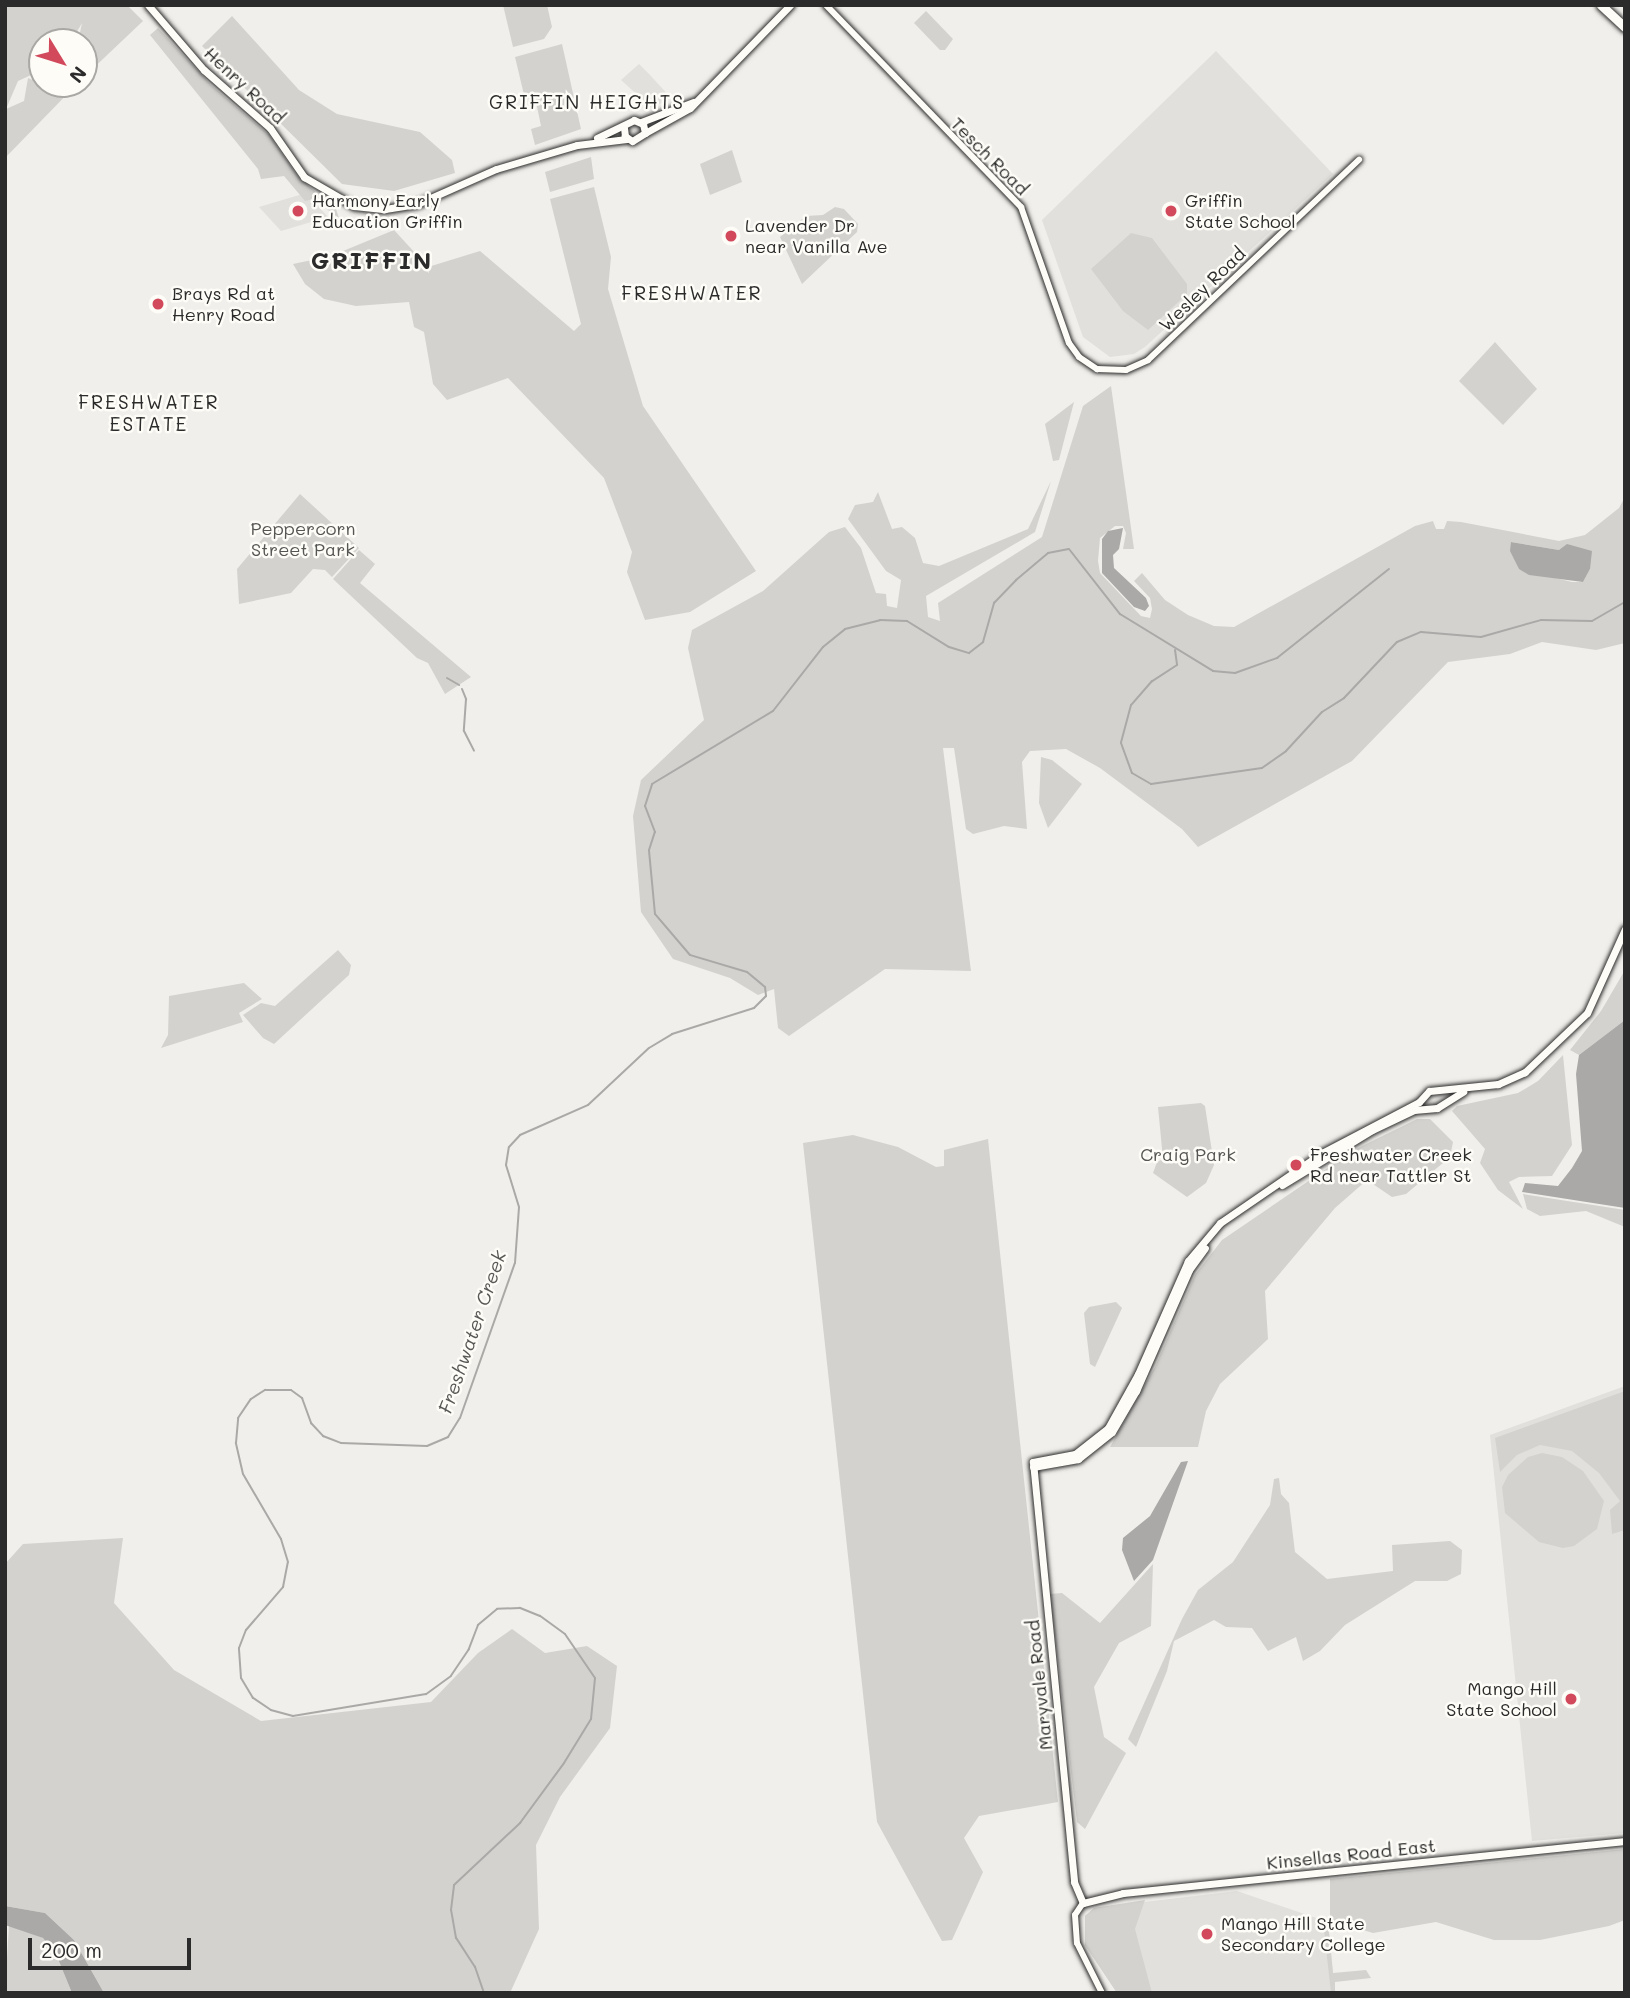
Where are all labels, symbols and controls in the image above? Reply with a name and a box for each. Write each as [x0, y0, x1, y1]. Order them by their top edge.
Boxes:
north arrow [28, 28, 98, 98]
street label: Henry Road [200, 42, 290, 128]
text: N [64, 62, 93, 88]
district label: GRIFFIN HEIGHTS [491, 91, 683, 113]
street label: Tesch Road [947, 113, 1033, 199]
place label: Harmony Early Education Griffin [312, 190, 463, 232]
place label: Griffin State School [1185, 190, 1296, 232]
marker: Harmony Early Education Griffin [290, 203, 306, 219]
marker: Griffin State School [1163, 203, 1179, 219]
place label: Lavender Dr near Vanilla Ave [745, 215, 888, 258]
marker: Lavender Dr near Vanilla Ave [723, 228, 739, 244]
street label: Wesley Road [1154, 243, 1250, 335]
district label: GRIFFIN [312, 246, 432, 274]
district label: FRESHWATER [623, 282, 761, 304]
place label: Brays Rd at Henry Road [172, 283, 275, 326]
marker: Brays Rd at Henry Road [150, 296, 166, 312]
district label: FRESHWATER ESTATE [80, 391, 218, 435]
park label: Peppercorn Street Park [251, 518, 355, 560]
park label: Craig Park [1140, 1143, 1236, 1165]
place label: Freshwater Creek Rd near Tattler St [1310, 1144, 1472, 1186]
marker: Freshwater Creek Rd near Tattler St [1288, 1157, 1304, 1173]
water label: Freshwater Creek [433, 1247, 511, 1417]
street label: Maryvale Road [1021, 1619, 1057, 1751]
place label: Mango Hill State School [1446, 1678, 1557, 1720]
marker: Mango Hill State School [1563, 1691, 1579, 1707]
street label: Kinsellas Road East [1265, 1834, 1437, 1874]
place label: Mango Hill State Secondary College [1221, 1913, 1386, 1955]
scale bar [32, 1924, 194, 1968]
marker: Mango Hill State Secondary College [1199, 1926, 1215, 1942]
text: 200 m [41, 1936, 102, 1963]

